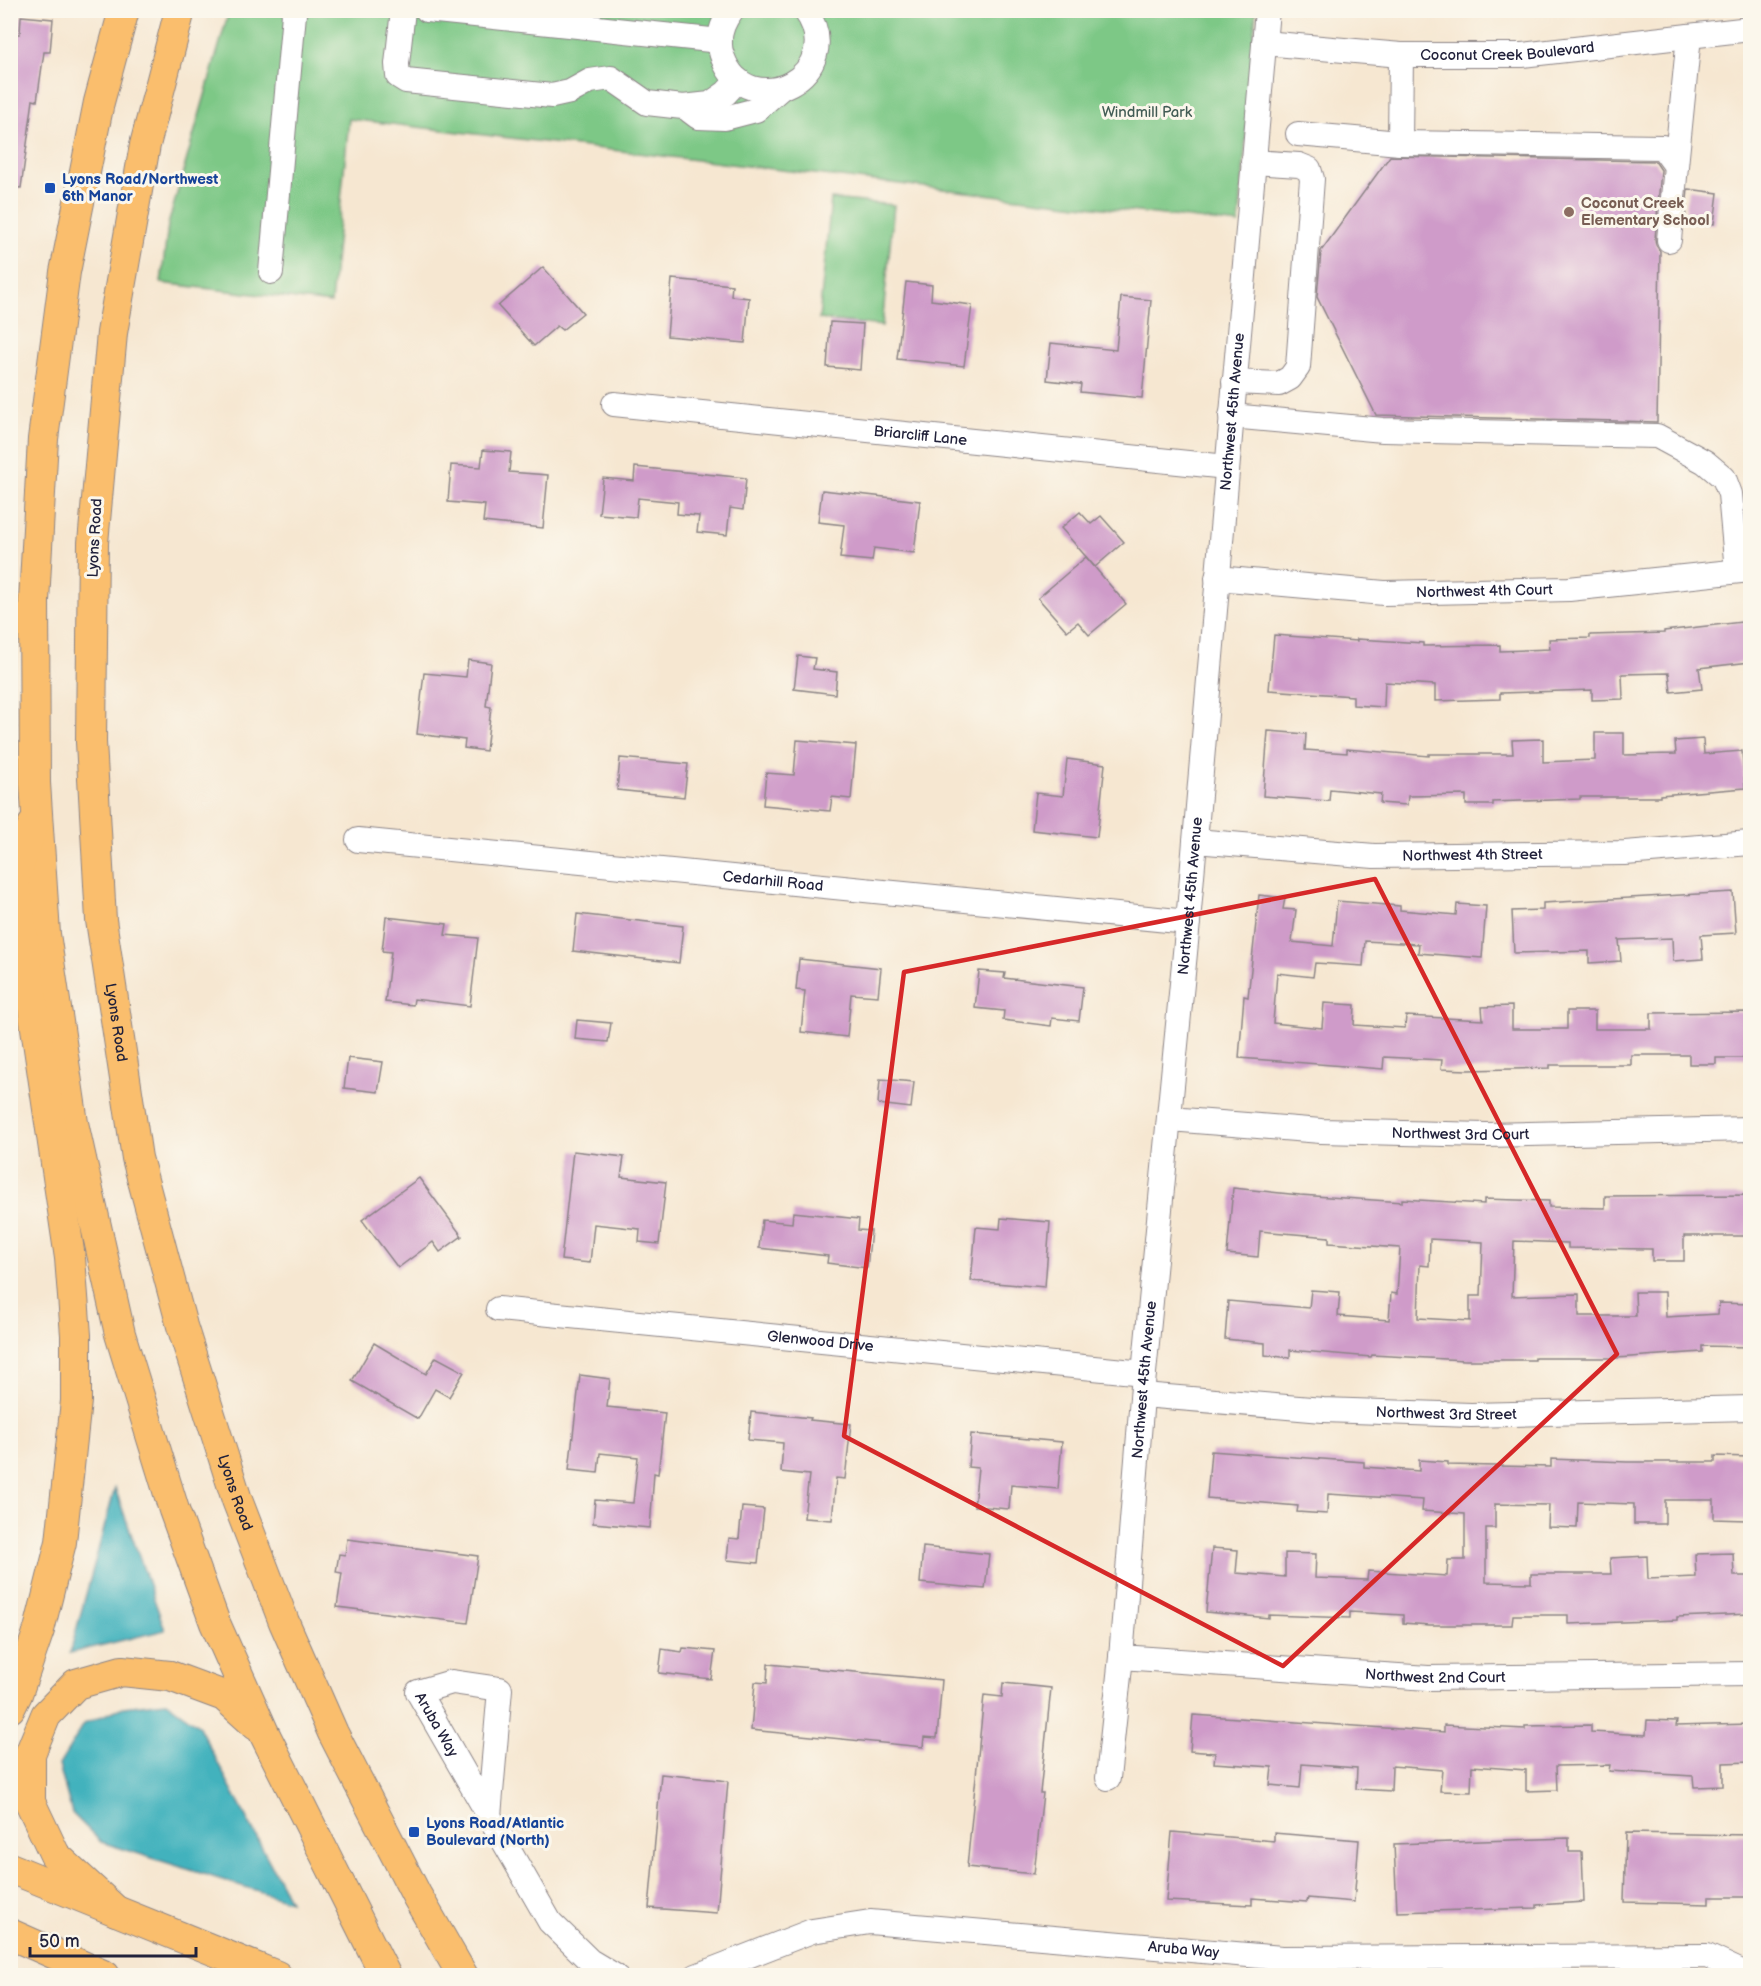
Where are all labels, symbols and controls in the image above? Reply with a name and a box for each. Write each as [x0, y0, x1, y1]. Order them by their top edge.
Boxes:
street label: Coconut Creek Boulevard [1420, 37, 1595, 65]
park label: Windmill Park [1102, 103, 1193, 122]
place label: Lyons Road/Northwest 6th Manor [62, 170, 218, 206]
marker: Lyons Road/Northwest 6th Manor [43, 181, 57, 195]
place label: Coconut Creek Elementary School [1581, 194, 1709, 230]
marker: Coconut Creek Elementary School [1562, 205, 1576, 219]
street label: Northwest 45th Avenue [1216, 332, 1249, 491]
street label: Briarcliff Lane [873, 421, 968, 450]
street label: Lyons Road [83, 498, 107, 578]
street label: Northwest 4th Court [1416, 580, 1553, 602]
street label: Northwest 45th Avenue [1173, 816, 1207, 976]
street label: Northwest 4th Street [1402, 844, 1543, 865]
street label: Cedarhill Road [722, 867, 824, 895]
street label: Lyons Road [101, 982, 132, 1063]
street label: Northwest 3rd Court [1391, 1123, 1530, 1145]
street label: Northwest 45th Avenue [1128, 1300, 1161, 1459]
street label: Glenwood Drive [766, 1326, 875, 1356]
street label: Northwest 3rd Street [1375, 1402, 1517, 1425]
street label: Lyons Road [214, 1452, 257, 1533]
street label: Northwest 2nd Court [1364, 1664, 1506, 1688]
street label: Aruba Way [411, 1689, 463, 1761]
place label: Lyons Road/Atlantic Boulevard (North) [426, 1814, 564, 1850]
marker: Lyons Road/Atlantic Boulevard (North) [407, 1825, 421, 1839]
scale bar [30, 1920, 196, 1958]
text: 50 m [39, 1931, 80, 1952]
street label: Aruba Way [1147, 1937, 1220, 1962]

